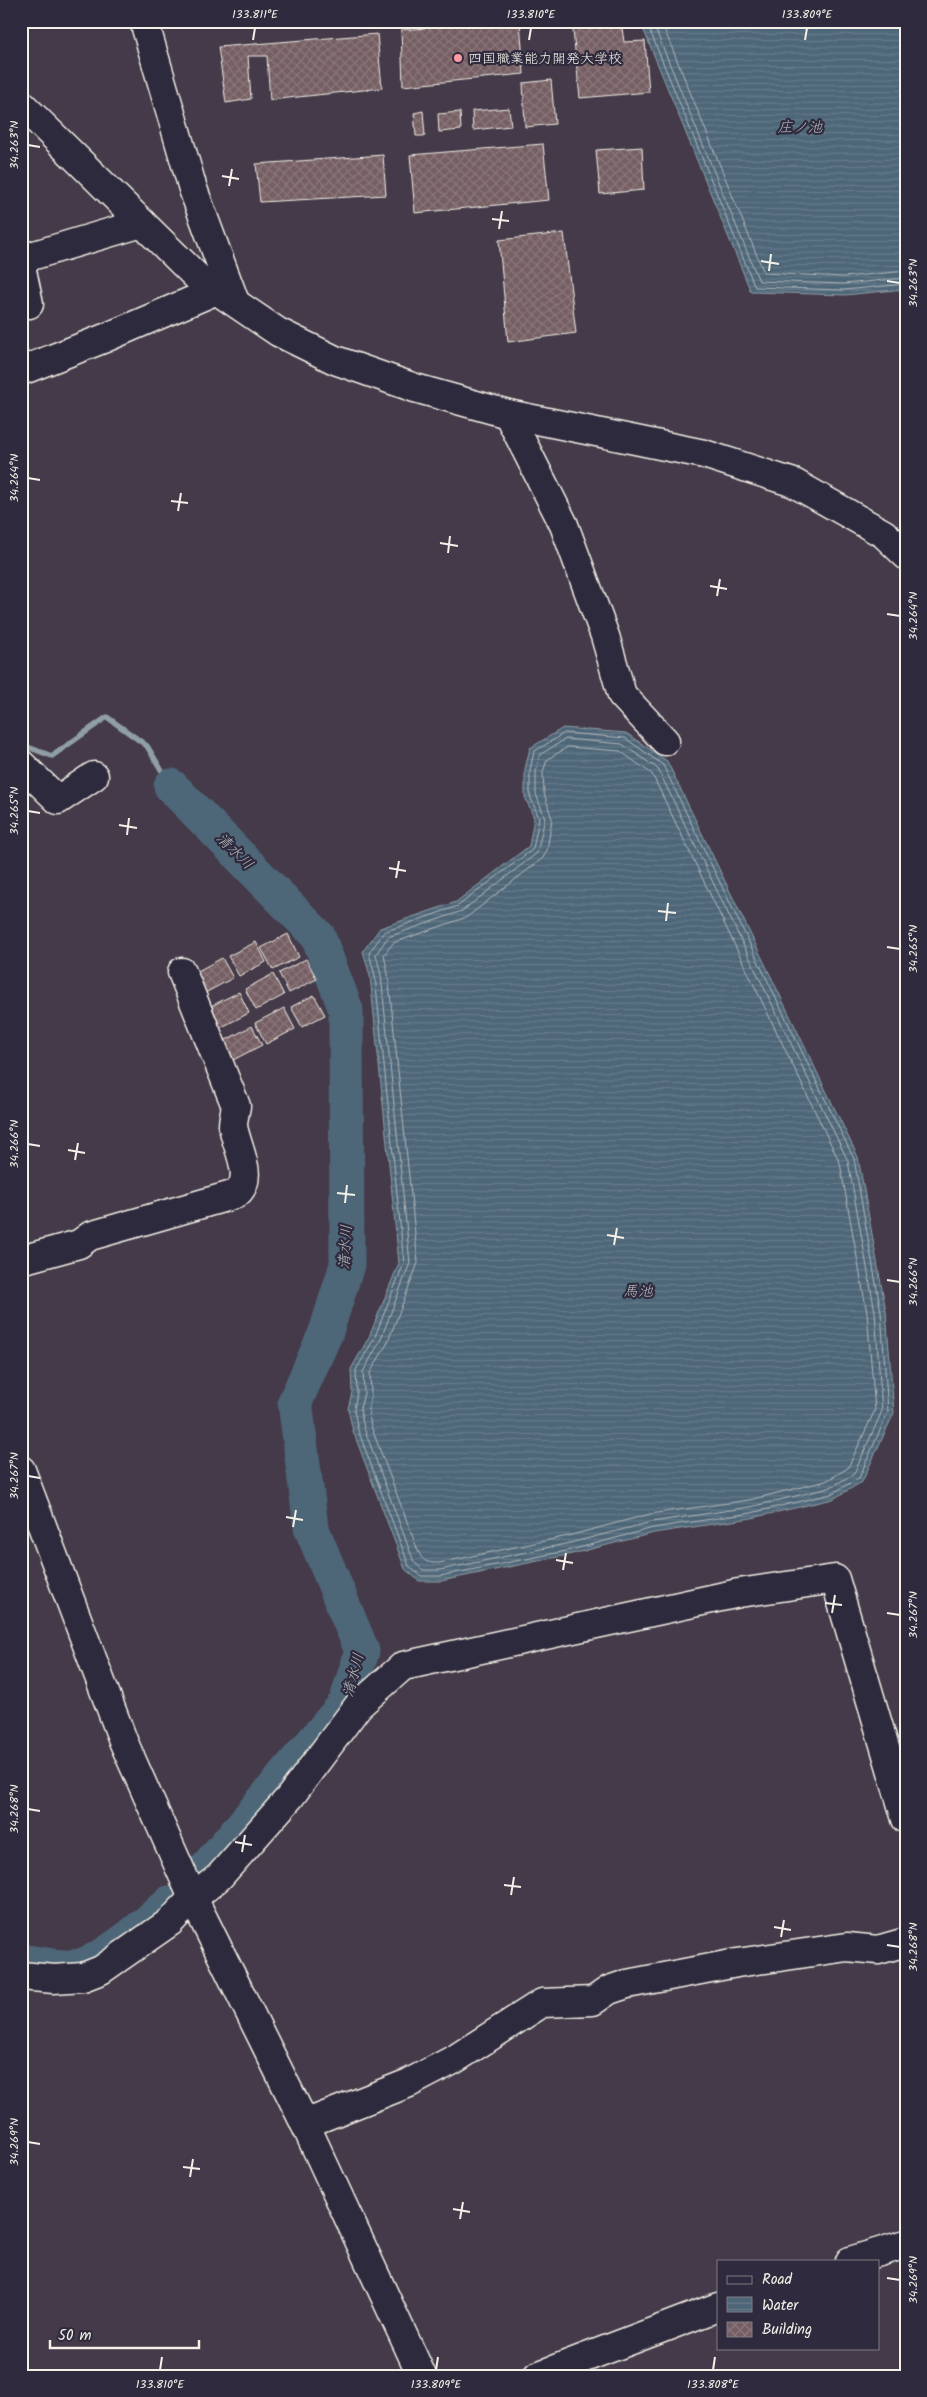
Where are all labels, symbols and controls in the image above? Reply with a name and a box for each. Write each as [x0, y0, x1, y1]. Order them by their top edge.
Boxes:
text: 133.811°E [232, 5, 279, 24]
text: 133.810°E [507, 5, 556, 24]
text: 133.809°E [782, 5, 833, 24]
place label: 四国職業能力開発大学校 [468, 48, 622, 70]
marker: 四国職業能力開発大学校 [452, 52, 464, 64]
water label: 庄ノ池 [777, 116, 823, 140]
text: 34.263°N [5, 121, 24, 170]
text: 34.263°N [904, 259, 923, 308]
text: 34.264°N [5, 454, 24, 502]
text: 34.264°N [904, 592, 923, 640]
text: 34.265°N [5, 787, 24, 835]
water label: 清水川 [210, 827, 259, 876]
text: 34.265°N [904, 925, 923, 973]
text: 34.266°N [5, 1120, 24, 1168]
water label: 清水川 [333, 1224, 359, 1270]
text: 34.266°N [904, 1258, 923, 1306]
water label: 馬池 [623, 1280, 654, 1304]
text: 34.267°N [5, 1452, 24, 1500]
text: 34.267°N [904, 1591, 923, 1639]
water label: 清水川 [337, 1650, 371, 1700]
text: 34.268°N [5, 1784, 24, 1834]
text: 34.268°N [904, 1922, 923, 1972]
text: 34.269°N [5, 2118, 24, 2166]
text: 34.269°N [904, 2256, 923, 2304]
legend [717, 2260, 880, 2350]
text: Road [762, 2268, 793, 2292]
text: Water [762, 2294, 799, 2318]
scale bar [50, 2317, 199, 2349]
text: Building [762, 2318, 812, 2342]
text: 50 m [58, 2324, 92, 2348]
text: 133.810°E [136, 2375, 185, 2394]
text: 133.809°E [411, 2375, 462, 2394]
text: 133.808°E [687, 2375, 740, 2394]

